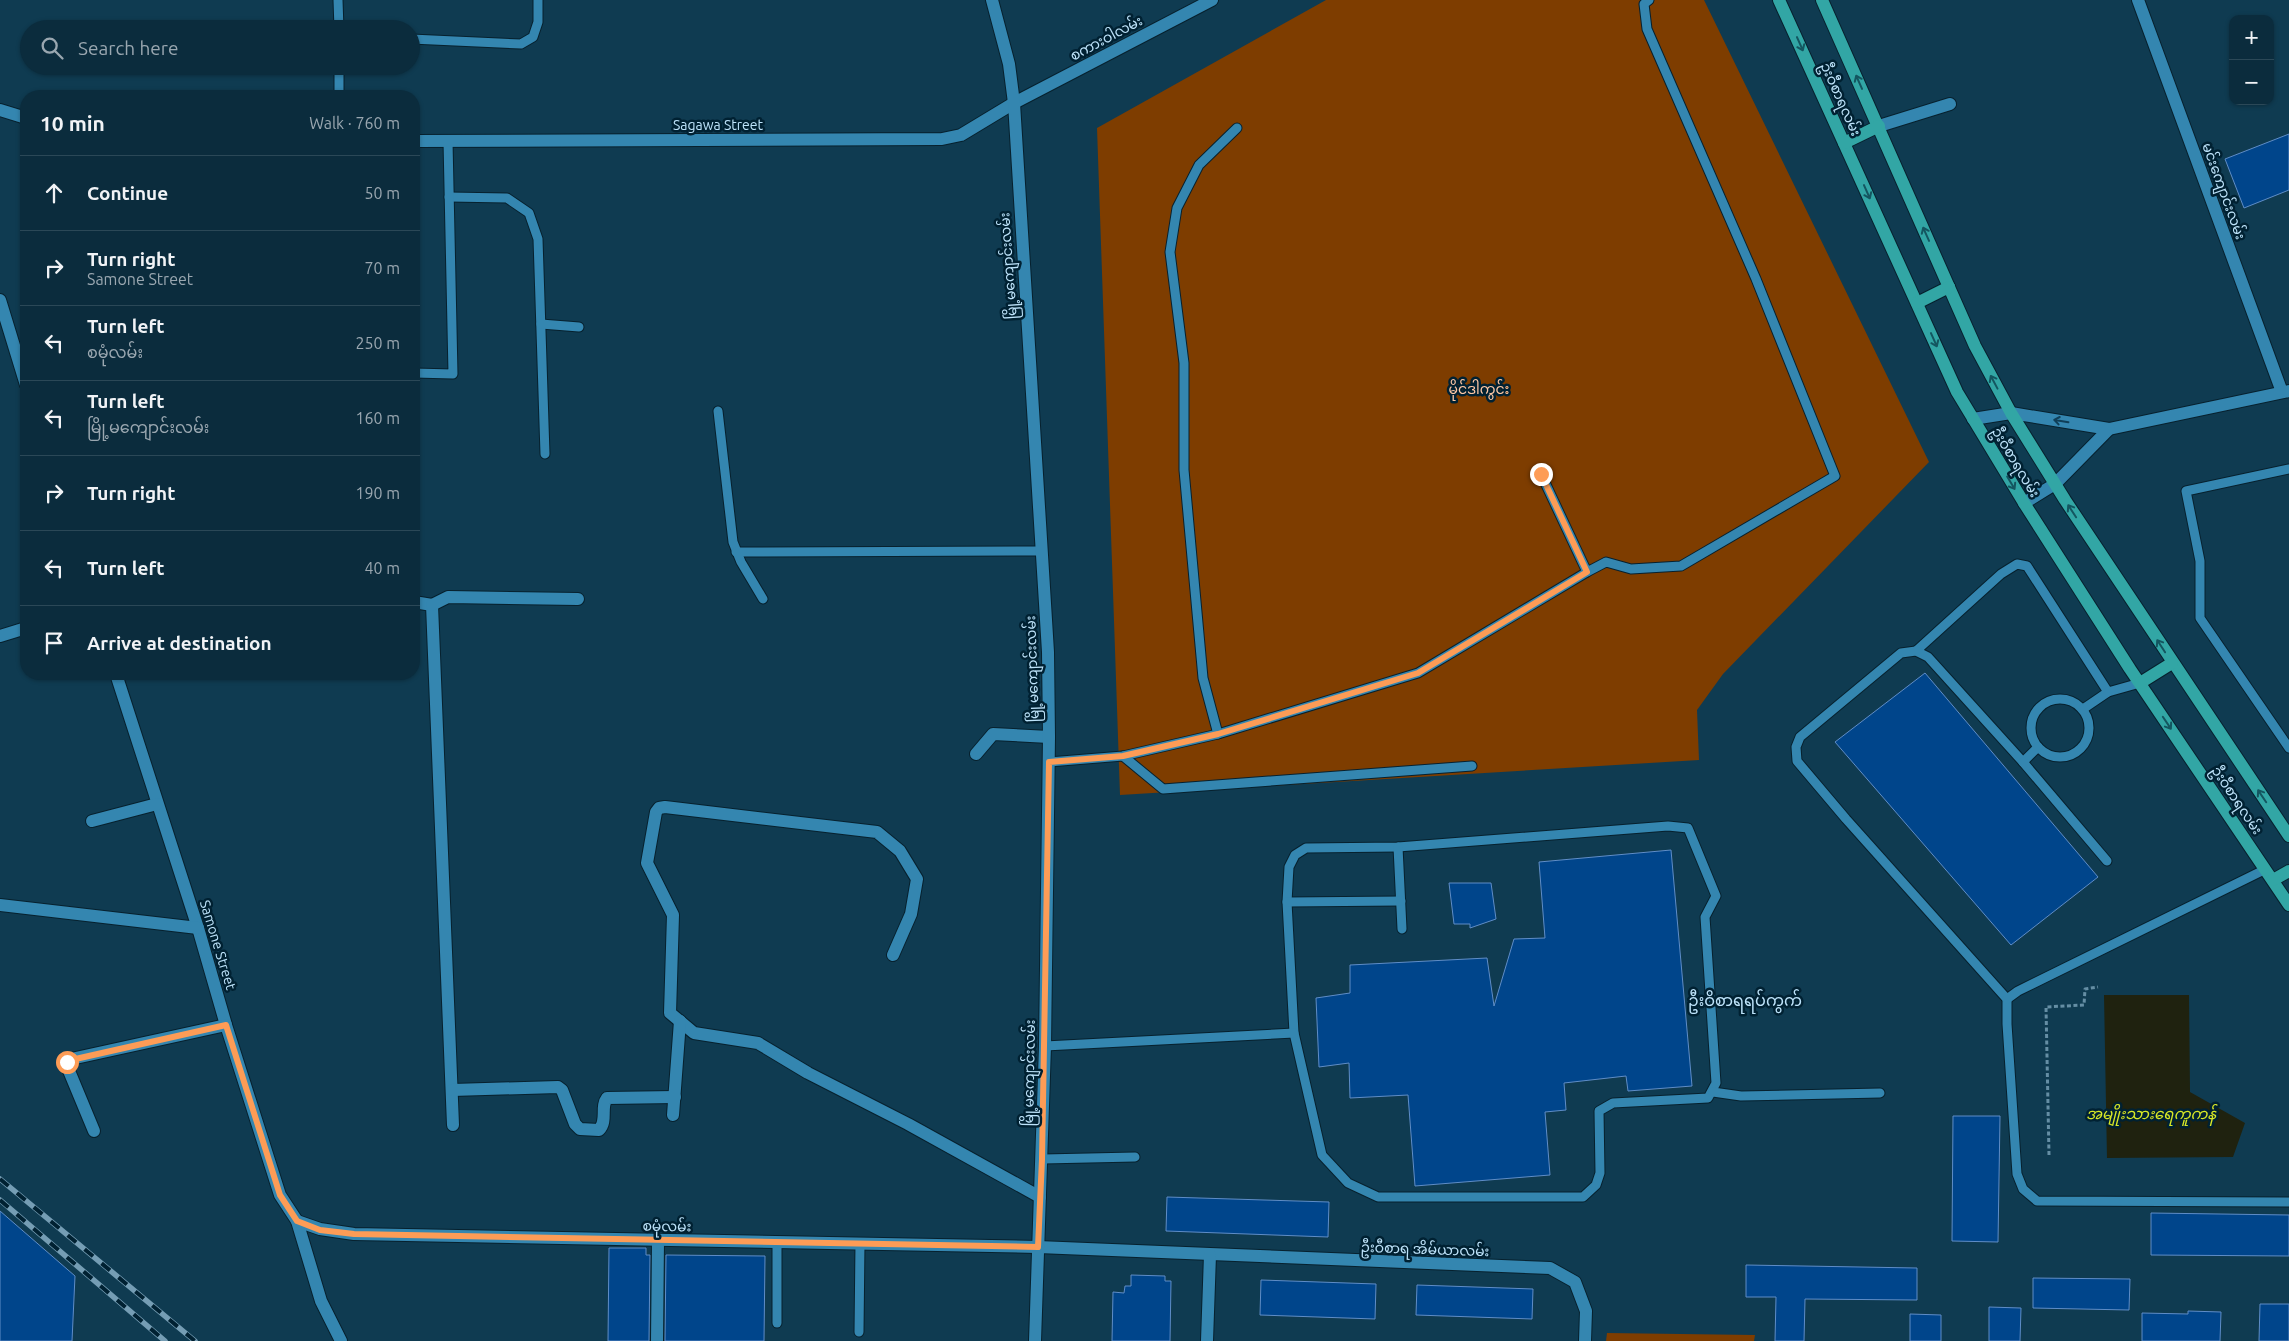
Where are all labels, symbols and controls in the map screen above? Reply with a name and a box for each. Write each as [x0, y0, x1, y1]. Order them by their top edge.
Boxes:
street label: စကားဝါလမ်း [1066, 10, 1145, 64]
map controls [2229, 15, 2274, 105]
button: + [2229, 15, 2274, 60]
search box [20, 20, 420, 75]
icon: search [38, 34, 66, 62]
one-way arrow [1795, 36, 1805, 51]
text: Search here [78, 37, 178, 59]
street label: ဦးဝီစာရလမ်း [1814, 59, 1866, 140]
button: − [2229, 60, 2274, 105]
one-way arrow [1853, 75, 1863, 90]
text: 10 min [40, 111, 105, 135]
text: Walk · 760 m [309, 114, 400, 132]
street label: Sagawa Street [673, 117, 764, 133]
street label: မင်းကျောင်းလမ်း [2195, 140, 2251, 243]
icon: ahead [40, 179, 68, 207]
text: Continue [87, 182, 168, 204]
text: 50 m [364, 184, 400, 202]
one-way arrow [1862, 184, 1872, 199]
street label: မြို့မကျောင်းလမ်း [994, 212, 1024, 320]
one-way arrow [1921, 227, 1931, 242]
text: Turn right [87, 248, 175, 270]
icon: right [40, 254, 68, 282]
text: 70 m [364, 259, 400, 277]
text: Samone Street [87, 270, 193, 288]
text: Turn left [87, 315, 165, 337]
icon: left [40, 329, 68, 357]
one-way arrow [1929, 332, 1939, 347]
text: 250 m [355, 334, 400, 352]
text: စမုံလမ်း [87, 343, 143, 361]
one-way arrow [1989, 375, 1998, 390]
park label: မိုင်ဒါကွင်း [1449, 379, 1509, 401]
text: Turn left [87, 390, 165, 412]
icon: left [40, 404, 68, 432]
text: 160 m [355, 409, 400, 427]
one-way arrow [2053, 416, 2069, 426]
text: မြို့မကျောင်းလမ်း [87, 418, 209, 436]
street label: ဦးဝီစာရလမ်း [1985, 423, 2045, 502]
route end [1530, 463, 1553, 486]
one-way arrow [2007, 475, 2017, 489]
icon: right [40, 479, 68, 507]
text: Turn right [87, 482, 175, 504]
text: 190 m [355, 484, 400, 502]
one-way arrow [2067, 504, 2077, 518]
icon: left [40, 554, 68, 582]
text: Turn left [87, 557, 165, 579]
text: 40 m [364, 559, 400, 577]
street label: မြို့မကျောင်းလမ်း [1020, 615, 1046, 723]
icon: arrive [40, 629, 68, 657]
text: Arrive at destination [87, 632, 272, 654]
one-way arrow [2156, 640, 2166, 654]
one-way arrow [2162, 716, 2172, 730]
street label: ဦးဝီစာရလမ်း [2205, 762, 2267, 839]
one-way arrow [2257, 789, 2267, 803]
street label: Samone Street [197, 898, 239, 992]
district label: ဦးဝိစာရရပ်ကွက် [1688, 989, 1802, 1014]
street label: မြို့မကျောင်းလမ်း [1018, 1019, 1042, 1127]
route start [56, 1051, 79, 1074]
water label: အမျိုးသားရေကူကန် [2086, 1103, 2219, 1126]
street label: စမုံလမ်း [642, 1216, 692, 1238]
street label: ဦးဝီစာရ အိမ်ယာလမ်း [1360, 1237, 1490, 1263]

